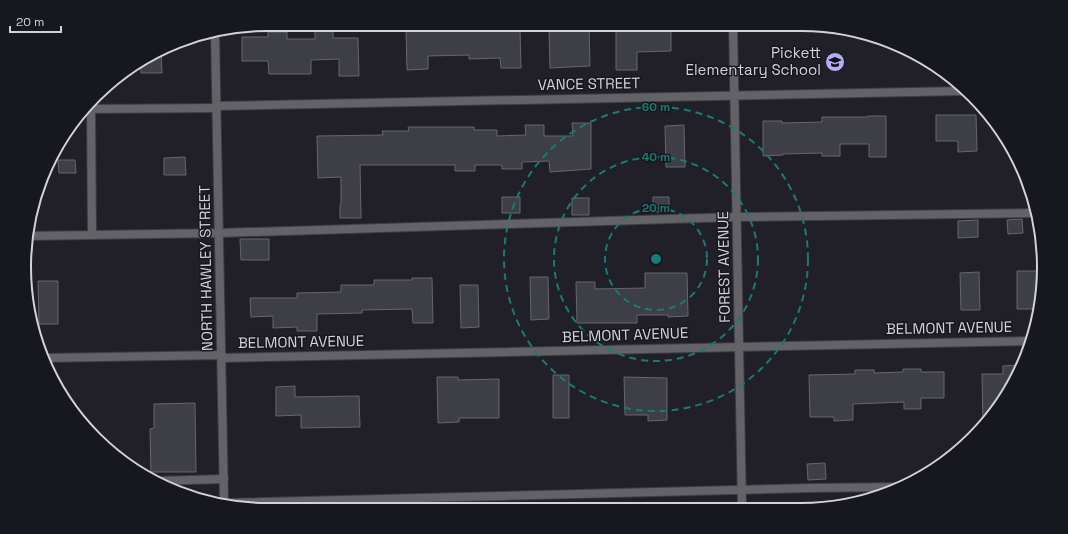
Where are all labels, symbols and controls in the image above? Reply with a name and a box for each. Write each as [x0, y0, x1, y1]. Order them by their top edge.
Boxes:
scale bar [10, 8, 61, 34]
text: 20 m [16, 14, 44, 30]
place label: Pickett Elementary School [685, 43, 821, 79]
school or university icon: Pickett Elementary School [824, 51, 846, 73]
street label: VANCE STREET [538, 73, 641, 94]
text: 60 m [642, 99, 670, 115]
text: 40 m [642, 149, 670, 165]
street label: NORTH HAWLEY STREET [195, 185, 216, 351]
text: 20 m [642, 200, 670, 216]
street label: FOREST AVENUE [713, 211, 734, 323]
centre of rings [649, 252, 663, 266]
street label: BELMONT AVENUE [886, 317, 1012, 338]
street label: BELMONT AVENUE [561, 323, 688, 346]
street label: BELMONT AVENUE [238, 331, 364, 352]

